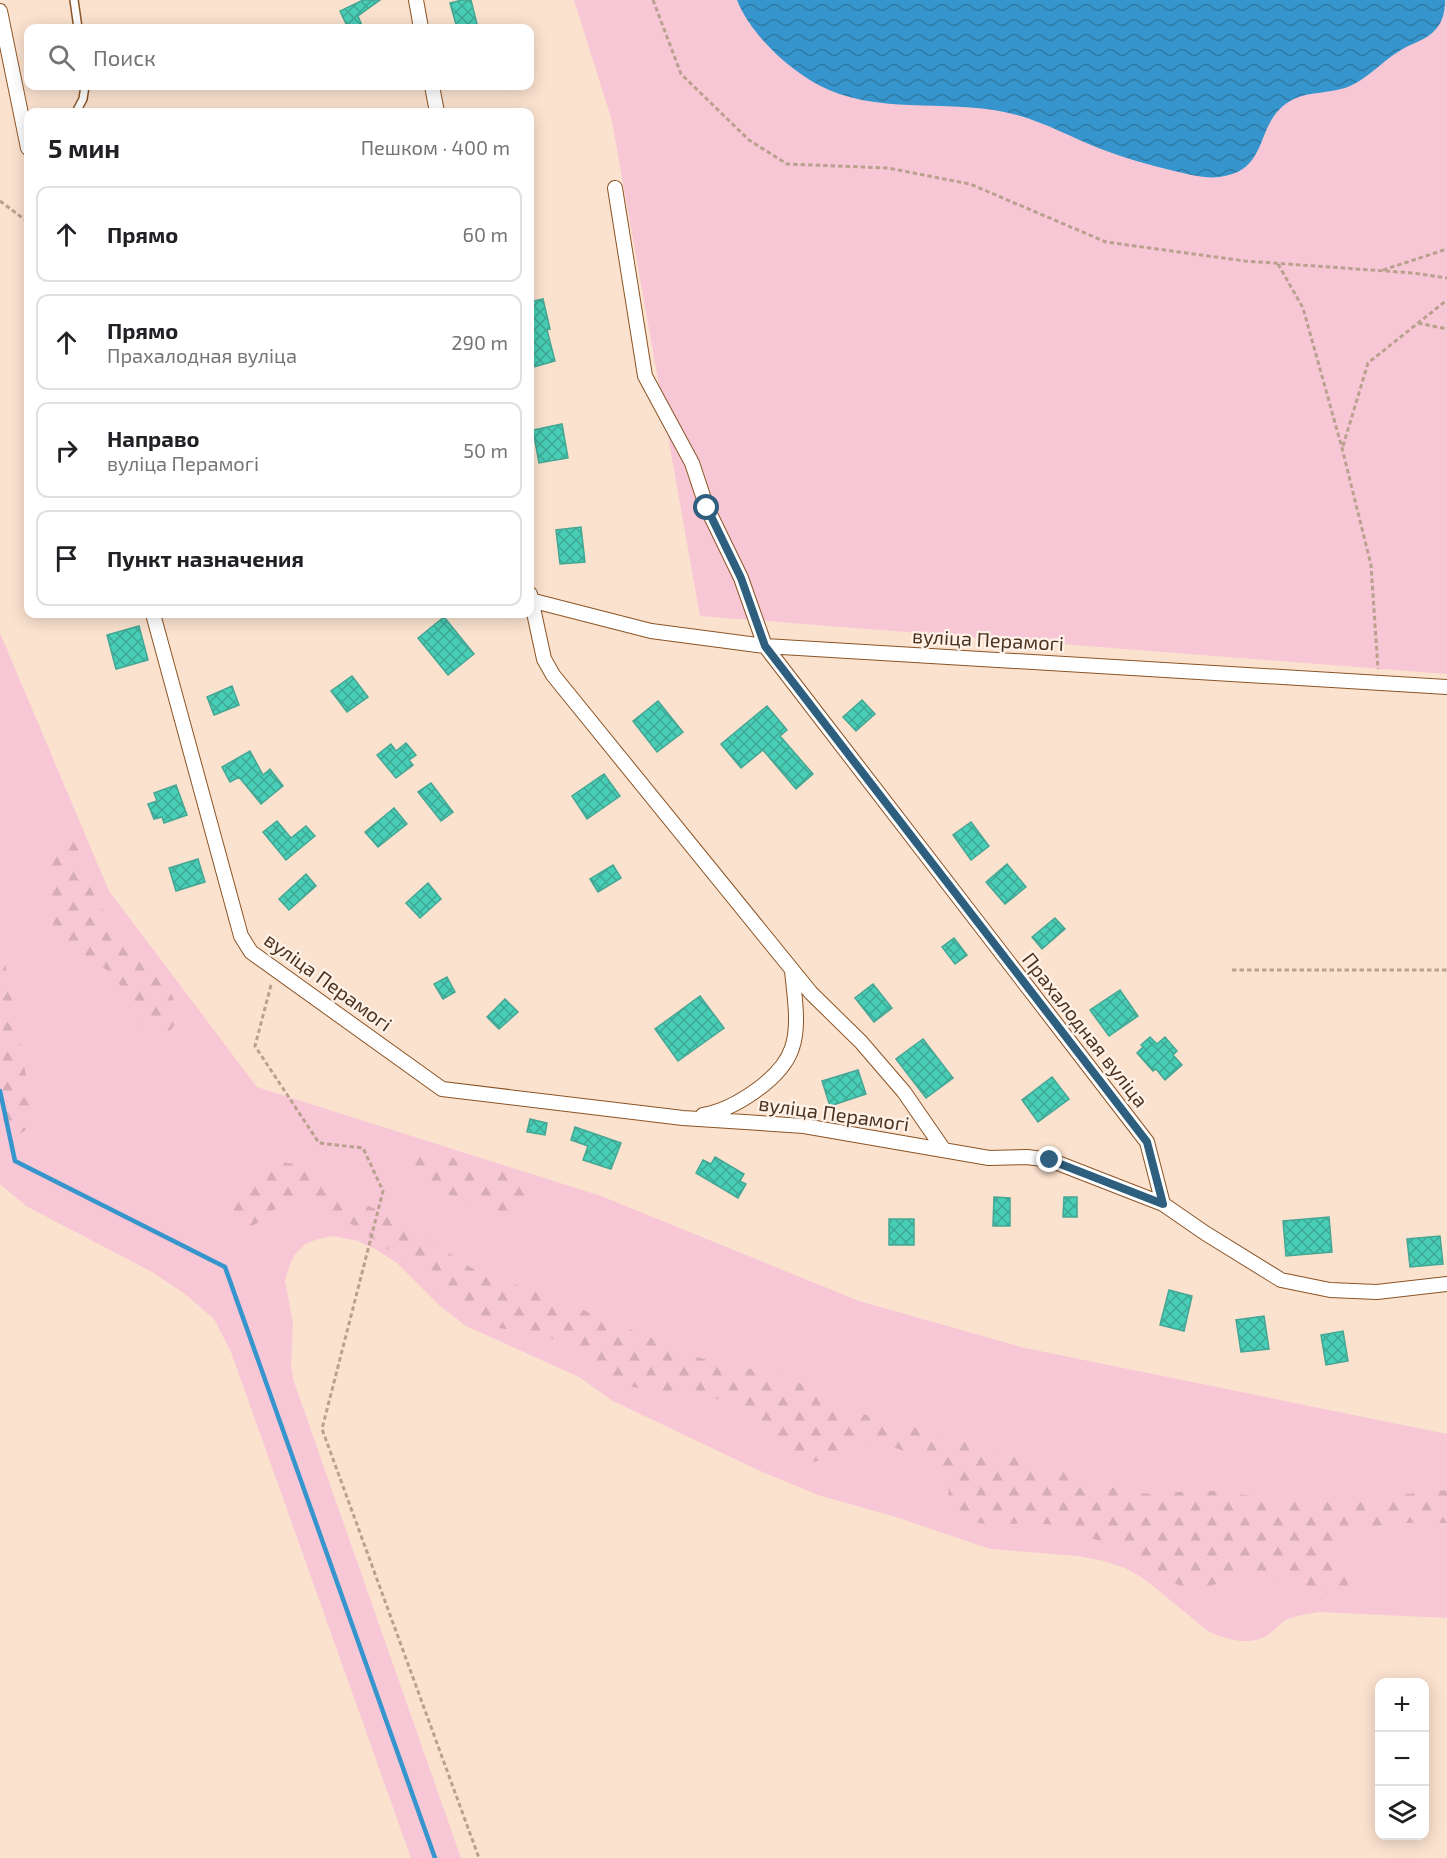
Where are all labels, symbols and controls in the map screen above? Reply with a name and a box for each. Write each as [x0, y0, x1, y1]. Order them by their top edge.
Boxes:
search box [24, 24, 534, 90]
icon: search [45, 41, 78, 74]
text: Поиск [93, 44, 156, 70]
text: 5 мин [48, 132, 120, 163]
text: Пешком · 400 m [361, 135, 510, 159]
icon: ahead [50, 218, 83, 251]
text: Прямо [107, 221, 178, 247]
text: 60 m [463, 222, 508, 246]
text: Прямо [107, 317, 178, 343]
icon: ahead [50, 326, 83, 359]
text: 290 m [451, 330, 508, 354]
text: Прахалодная вуліца [107, 343, 297, 367]
text: Направо [107, 425, 200, 451]
icon: right [50, 434, 83, 467]
text: 50 m [463, 438, 508, 462]
text: вуліца Перамогі [107, 451, 259, 475]
route start [693, 494, 719, 520]
icon: arrive [50, 542, 83, 575]
text: Пункт назначения [107, 545, 304, 571]
street label: вуліца Перамогі [911, 623, 1065, 656]
street label: вуліца Перамогі [259, 927, 397, 1036]
street label: Прахалодная вуліца [1017, 947, 1154, 1112]
street label: вуліца Перамогі [757, 1091, 911, 1136]
route end [1036, 1146, 1062, 1172]
map controls [1375, 1678, 1429, 1840]
button: + [1375, 1678, 1429, 1732]
button: − [1375, 1732, 1429, 1786]
button: layers [1375, 1786, 1429, 1840]

